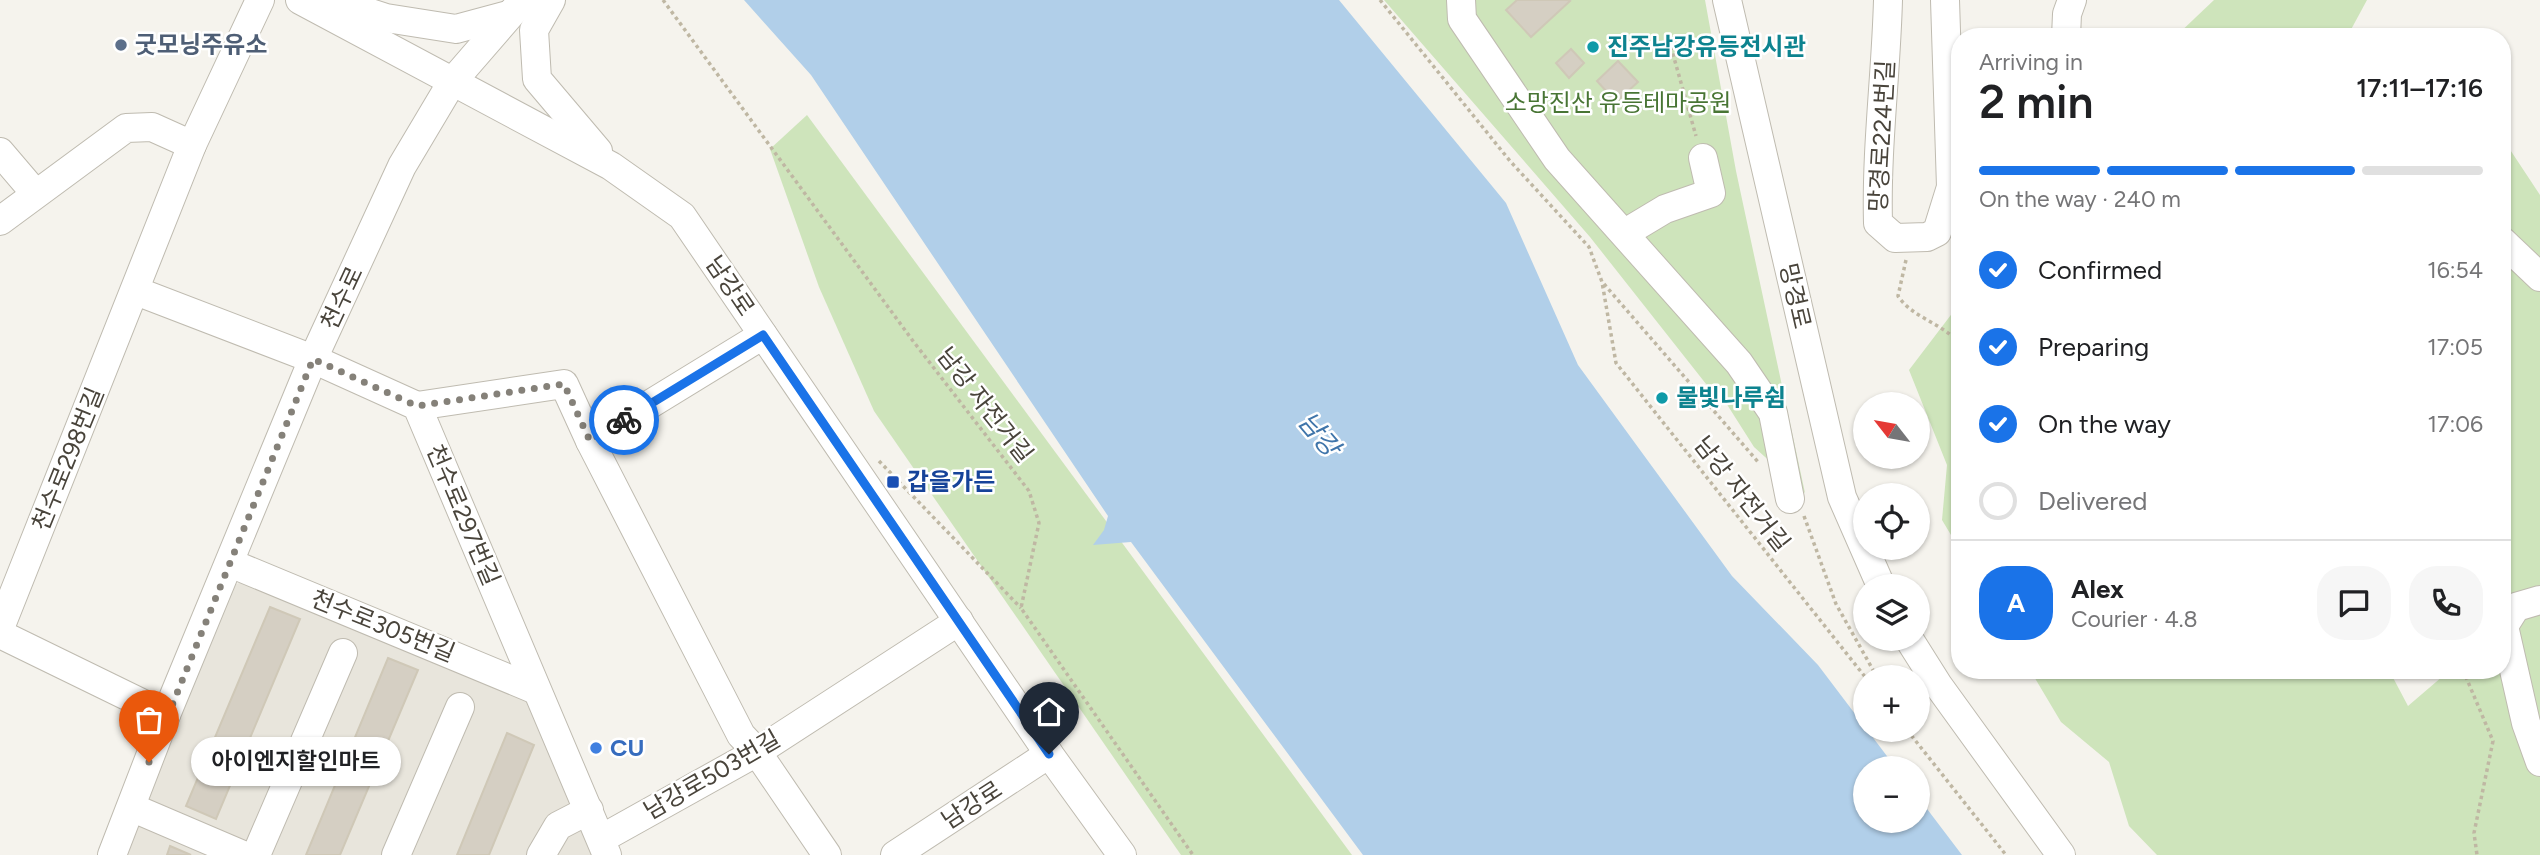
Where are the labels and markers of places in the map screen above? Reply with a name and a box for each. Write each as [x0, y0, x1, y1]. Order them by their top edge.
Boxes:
place label: 굿모닝주유소 [135, 30, 267, 59]
place label: 진주남강유등전시관 [1607, 32, 1806, 61]
marker: 굿모닝주유소 [113, 37, 129, 53]
marker: 진주남강유등전시관 [1585, 39, 1601, 55]
place label: 물빛나루쉼 [1676, 383, 1786, 412]
marker: 물빛나루쉼 [1654, 390, 1670, 406]
place label: 갑을가든 [907, 467, 995, 496]
marker: 갑을가든 [885, 474, 901, 490]
pin [1019, 682, 1079, 754]
pin [119, 690, 179, 762]
place label: CU [610, 733, 644, 762]
callout: 아이엔지할인마트 [191, 738, 401, 786]
marker: CU [588, 740, 604, 756]

